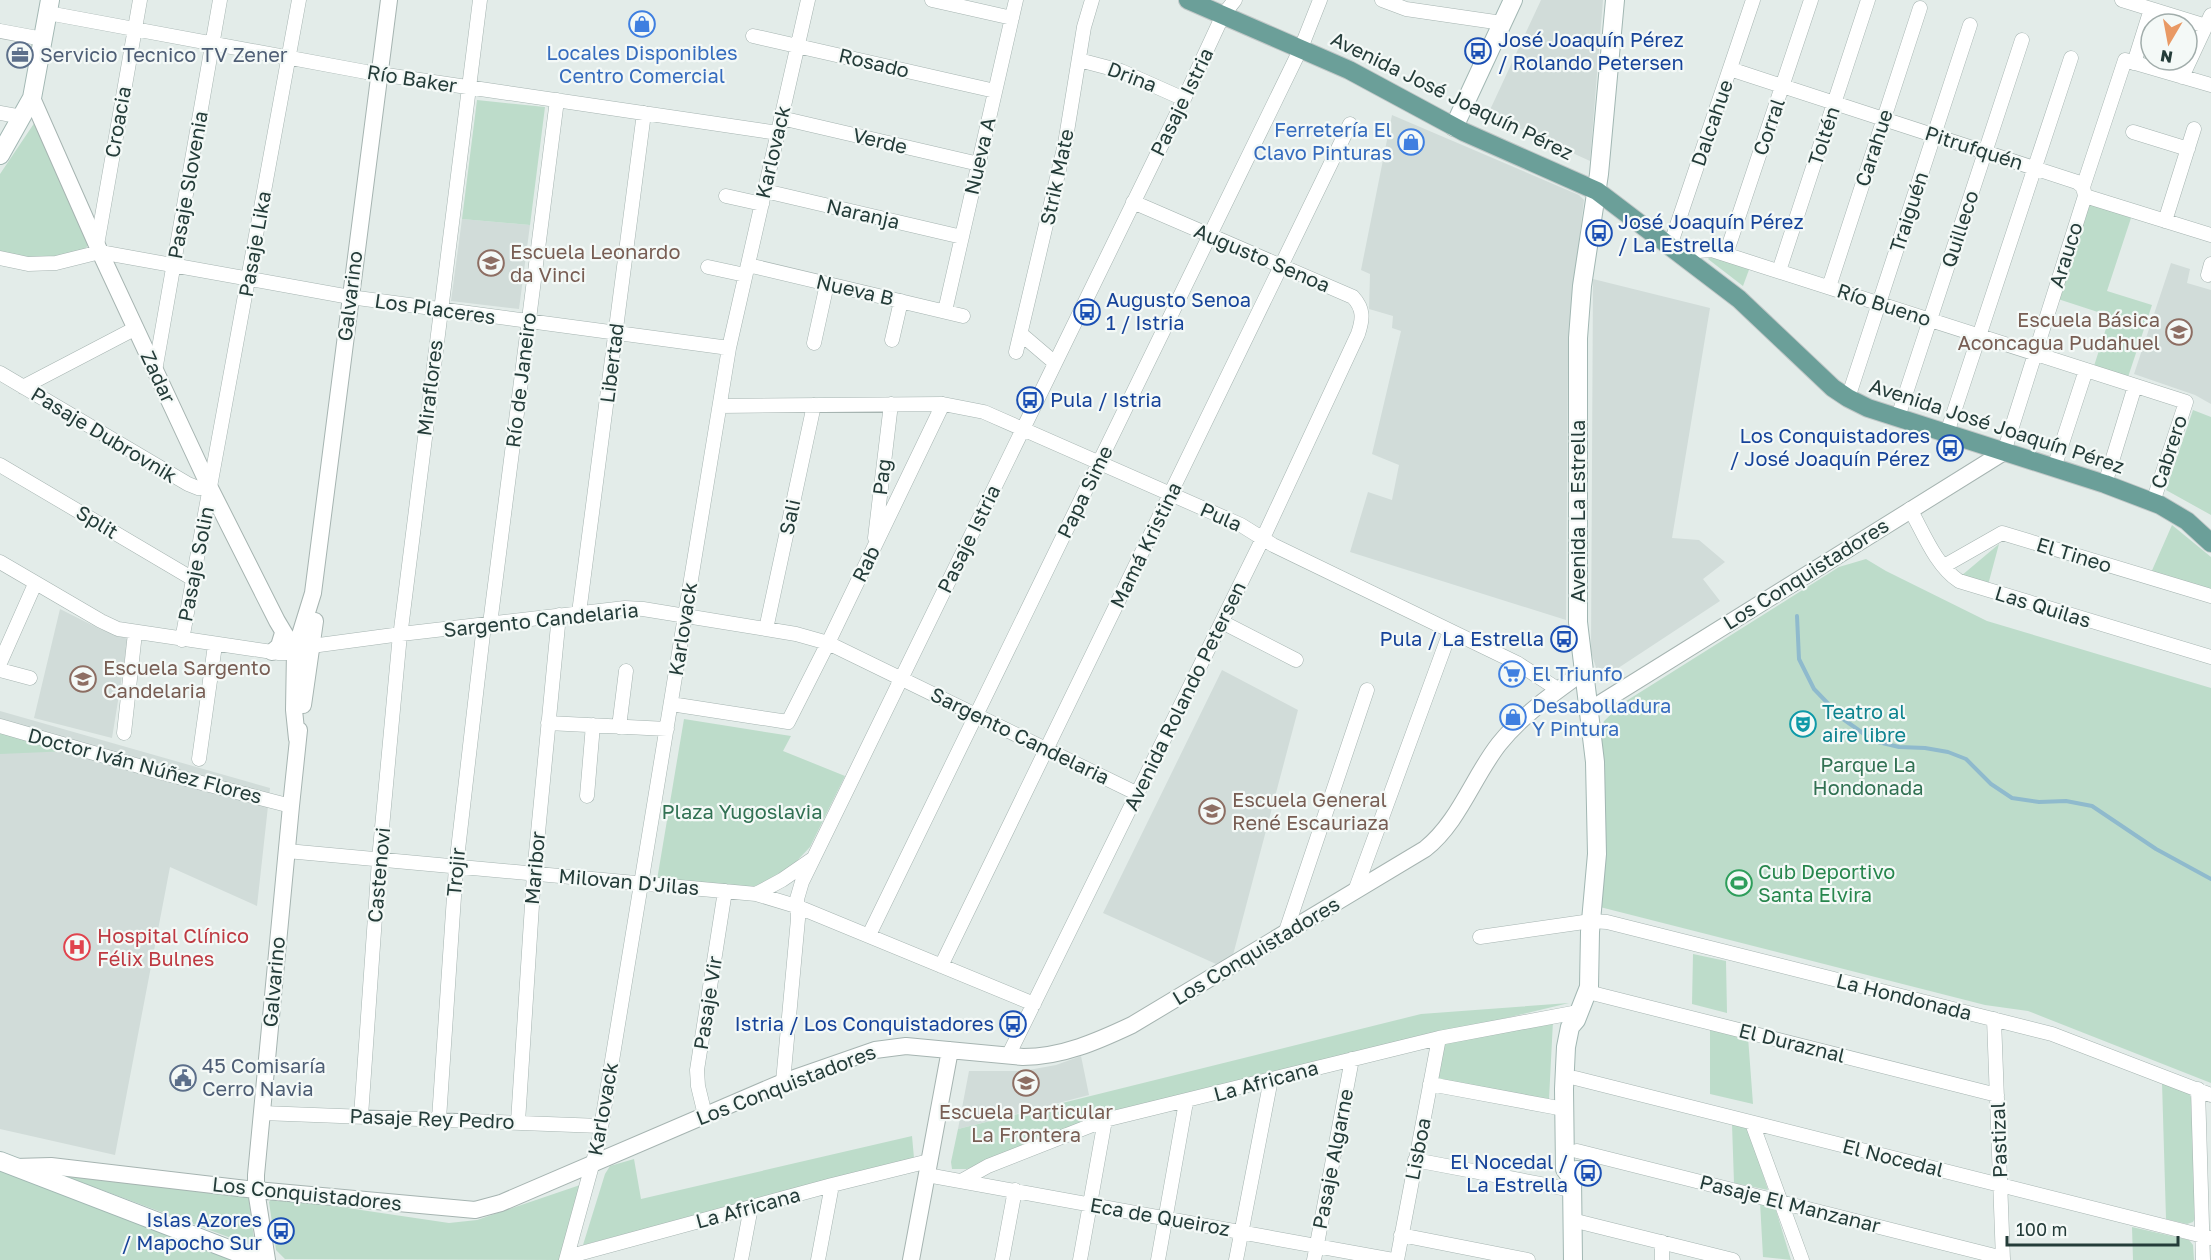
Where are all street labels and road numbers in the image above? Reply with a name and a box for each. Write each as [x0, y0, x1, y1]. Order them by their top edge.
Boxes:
street label: Avenida José Joaquín Pérez [1327, 26, 1577, 164]
street label: Rosado [837, 42, 912, 82]
street label: Pasaje Istria [1145, 44, 1218, 160]
street label: Drina [1104, 56, 1160, 96]
street label: Río Baker [365, 59, 459, 97]
street label: Dalcahue [1685, 76, 1737, 169]
street label: Croacia [99, 84, 135, 159]
street label: Corral [1747, 95, 1789, 158]
street label: Karlovack [750, 103, 794, 201]
street label: Toltén [1802, 103, 1844, 168]
street label: Carahue [1849, 106, 1897, 189]
street label: Pasaje Slovenia [162, 109, 212, 261]
street label: Nueva A [958, 115, 1000, 197]
street label: Pitrufquén [1922, 120, 2026, 174]
street label: Verde [851, 122, 910, 158]
street label: Strik Mate [1034, 126, 1078, 227]
street label: Traiguén [1884, 168, 1932, 255]
street label: Quilleco [1935, 187, 1983, 270]
street label: Pasaje Lika [233, 189, 275, 299]
street label: Naranja [824, 193, 902, 233]
street label: Augusto Senoa [1191, 218, 1334, 296]
street label: Arauco [2043, 219, 2087, 290]
street label: Galvarino [332, 249, 366, 342]
street label: Nueva B [814, 268, 896, 310]
street label: Río Bueno [1834, 278, 1934, 331]
street label: Los Placeres [373, 288, 497, 328]
street label: Río de Janeiro [500, 311, 540, 449]
street label: Libertad [594, 321, 628, 404]
street label: Miraflores [411, 338, 447, 437]
street label: Zadar [136, 347, 181, 407]
street label: Avenida José Joaquín Pérez [1867, 372, 2128, 478]
street label: Pasaje Dubrovnik [27, 381, 182, 487]
street label: Cabrero [2145, 412, 2191, 492]
street label: Avenida La Estrella [1565, 420, 1589, 602]
street label: Papa Sime [1051, 441, 1117, 542]
street label: Pag [867, 457, 895, 496]
street label: Mamá Kristina [1104, 478, 1186, 611]
street label: Pasaje Istria [932, 481, 1005, 597]
street label: Pula [1197, 496, 1246, 536]
street label: Sali [774, 497, 804, 537]
street label: Split [72, 499, 123, 543]
street label: Pasaje Solin [172, 504, 218, 623]
street label: Los Conquistadores [1718, 513, 1893, 634]
street label: El Tineo [2034, 531, 2115, 577]
street label: Rab [846, 542, 884, 585]
street label: Avenida Rolando Petersen [1118, 577, 1250, 814]
street label: Karlovack [663, 580, 701, 677]
street label: Las Quilas [1992, 580, 2094, 632]
street label: Sargento Candelaria [442, 597, 640, 641]
street label: Sargento Candelaria [927, 681, 1114, 789]
street label: Doctor Iván Núñez Flores [26, 722, 265, 808]
street label: Castenovi [362, 826, 394, 924]
street label: Maribor [519, 830, 549, 906]
street label: Trojir [441, 846, 469, 897]
street label: Milovan D'Jilas [558, 863, 700, 899]
street label: Los Conquistadores [1168, 891, 1343, 1009]
street label: Galvarino [257, 936, 289, 1028]
street label: Pasaje Vir [688, 954, 726, 1051]
street label: La Hondonada [1834, 968, 1975, 1024]
street label: El Duraznal [1737, 1017, 1848, 1067]
street label: Los Conquistadores [692, 1039, 879, 1129]
street label: La Africana [1211, 1055, 1321, 1105]
street label: Karlovack [582, 1060, 622, 1157]
street label: Pasaje Algarne [1307, 1087, 1357, 1231]
street label: Pastizal [1985, 1102, 2011, 1178]
street label: Pasaje Rey Pedro [349, 1103, 515, 1133]
street label: Lisboa [1399, 1116, 1435, 1182]
street label: El Nocedal [1840, 1133, 1946, 1181]
street label: Pasaje El Manzanar [1697, 1169, 1883, 1237]
street label: Los Conquistadores [211, 1171, 403, 1215]
street label: La Africana [693, 1182, 803, 1232]
street label: Eca de Queiroz [1088, 1192, 1232, 1240]

